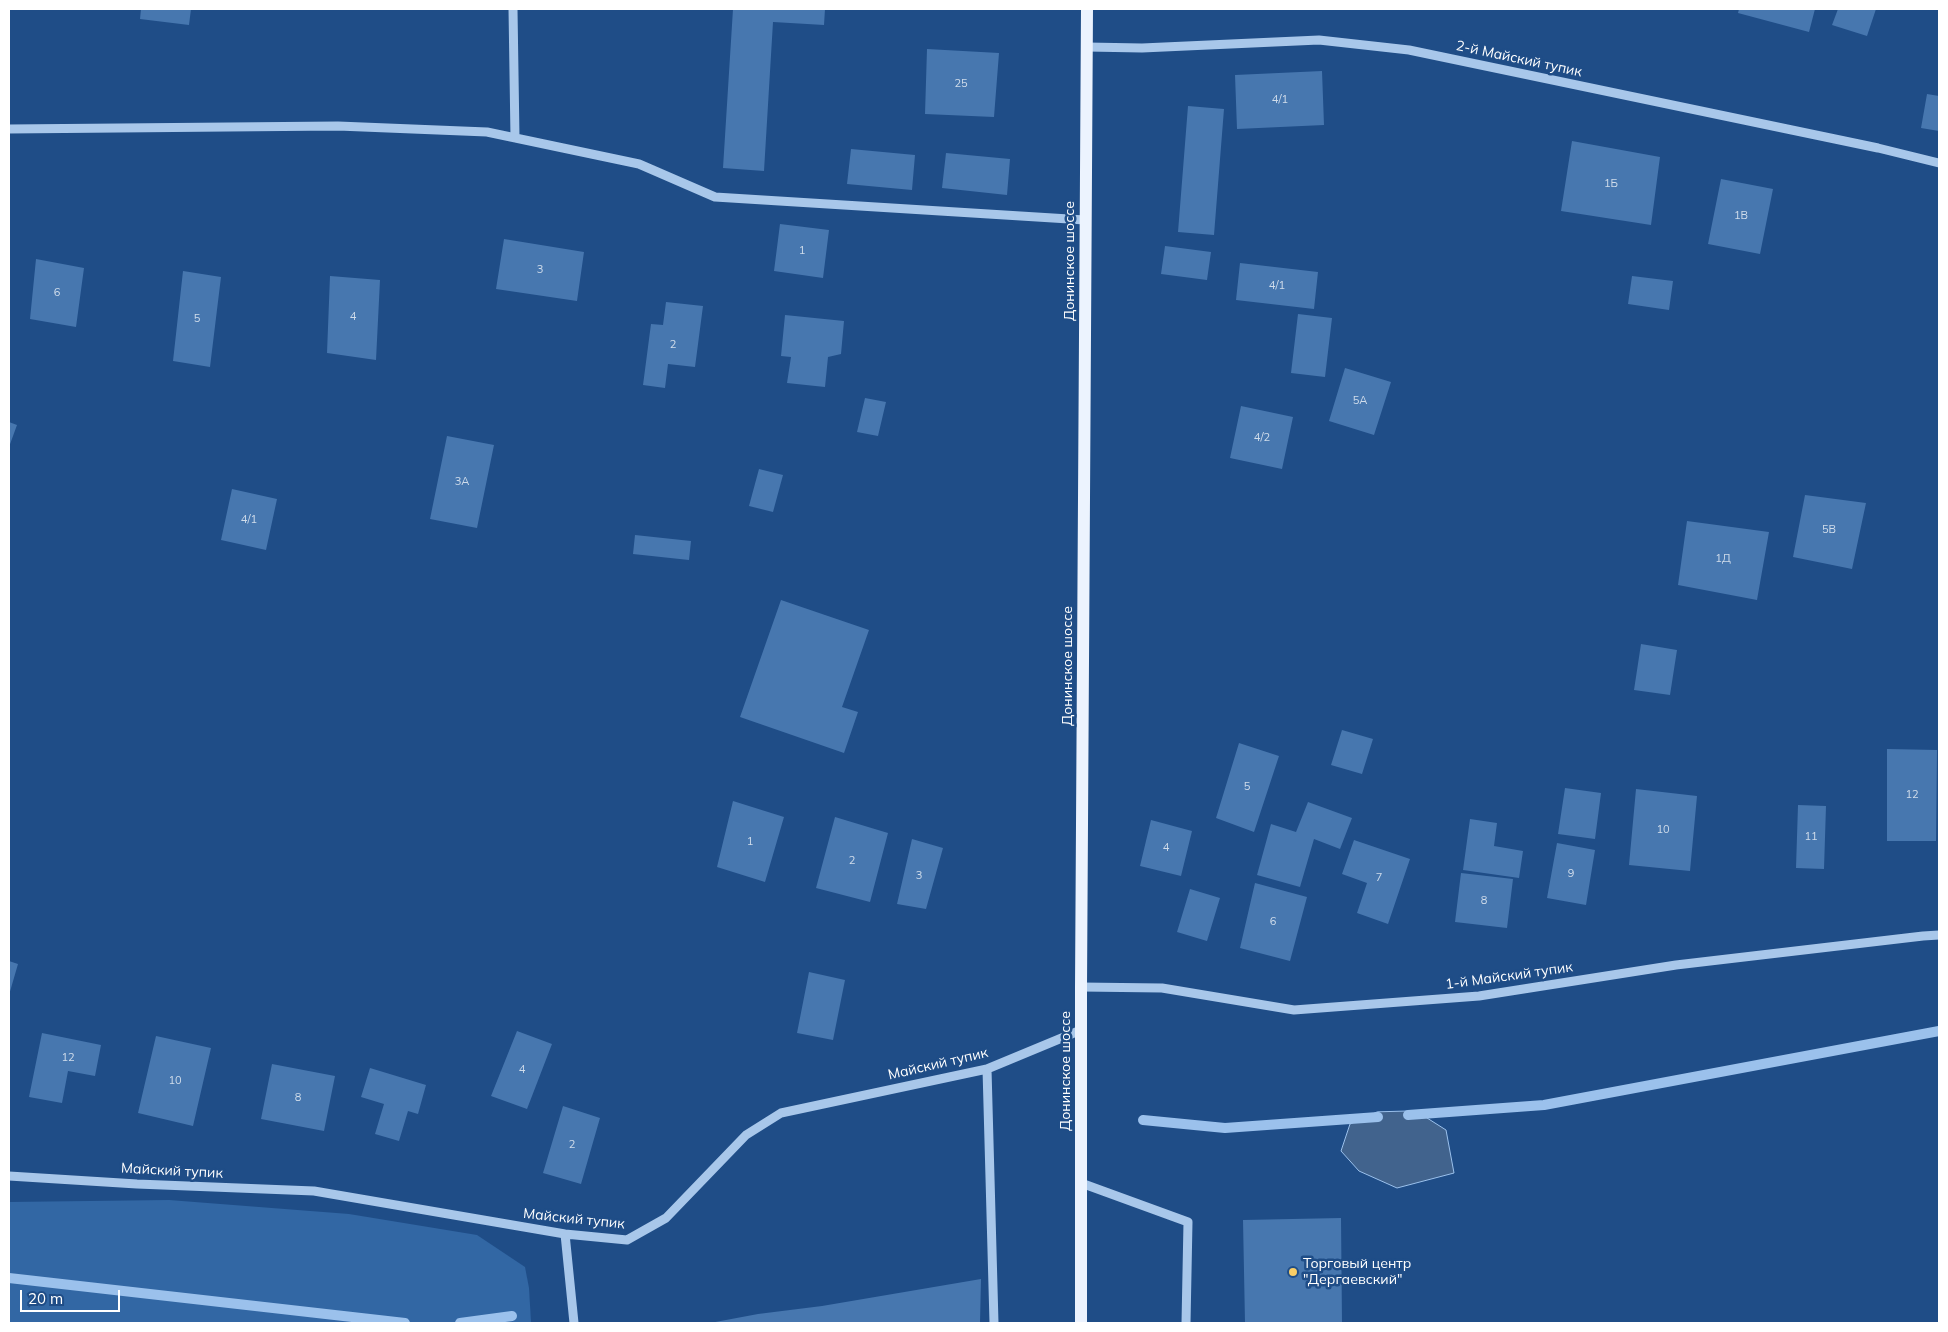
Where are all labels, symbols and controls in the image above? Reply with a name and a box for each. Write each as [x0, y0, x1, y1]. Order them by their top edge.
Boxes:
street label: 2-й Майский тупик [1454, 37, 1584, 81]
house number: 25 [954, 77, 968, 91]
house number: 4/1 [1272, 93, 1288, 107]
house number: 1Б [1604, 177, 1618, 191]
street label: Донинское шоссе [1062, 201, 1078, 321]
house number: 1В [1734, 209, 1748, 223]
house number: 1 [799, 244, 805, 258]
house number: 3 [537, 263, 543, 277]
house number: 4/1 [1269, 279, 1285, 293]
house number: 6 [54, 286, 60, 300]
house number: 4 [350, 310, 356, 324]
house number: 5 [194, 312, 200, 326]
house number: 2 [670, 338, 676, 352]
house number: 5А [1353, 394, 1367, 408]
house number: 4/2 [1254, 431, 1270, 445]
house number: 3А [455, 475, 469, 489]
house number: 4/1 [241, 513, 257, 527]
house number: 5В [1822, 523, 1836, 537]
house number: 1Д [1715, 552, 1731, 566]
street label: Донинское шоссе [1060, 606, 1076, 726]
house number: 5 [1244, 780, 1250, 794]
house number: 12 [1905, 788, 1919, 802]
house number: 10 [1656, 823, 1670, 837]
house number: 11 [1804, 830, 1818, 844]
house number: 1 [747, 835, 753, 849]
house number: 4 [1163, 841, 1169, 855]
house number: 2 [849, 854, 855, 868]
house number: 9 [1568, 867, 1574, 881]
house number: 3 [916, 869, 922, 883]
house number: 7 [1376, 871, 1382, 885]
house number: 8 [1481, 894, 1487, 908]
house number: 6 [1270, 915, 1276, 929]
street label: 1-й Майский тупик [1444, 959, 1574, 993]
street label: Донинское шоссе [1058, 1011, 1074, 1131]
street label: Майский тупик [886, 1044, 990, 1084]
house number: 12 [61, 1051, 75, 1065]
house number: 4 [519, 1063, 525, 1077]
house number: 10 [168, 1074, 182, 1088]
house number: 8 [295, 1091, 301, 1105]
house number: 2 [569, 1138, 575, 1152]
street label: Майский тупик [121, 1160, 223, 1182]
street label: Майский тупик [522, 1205, 626, 1233]
place label: Торговый центр "Дергаевский" [1303, 1256, 1411, 1288]
marker: Торговый центр "Дергаевский" [1287, 1266, 1299, 1278]
scale bar [22, 1280, 122, 1312]
text: 20 m [28, 1289, 63, 1308]

